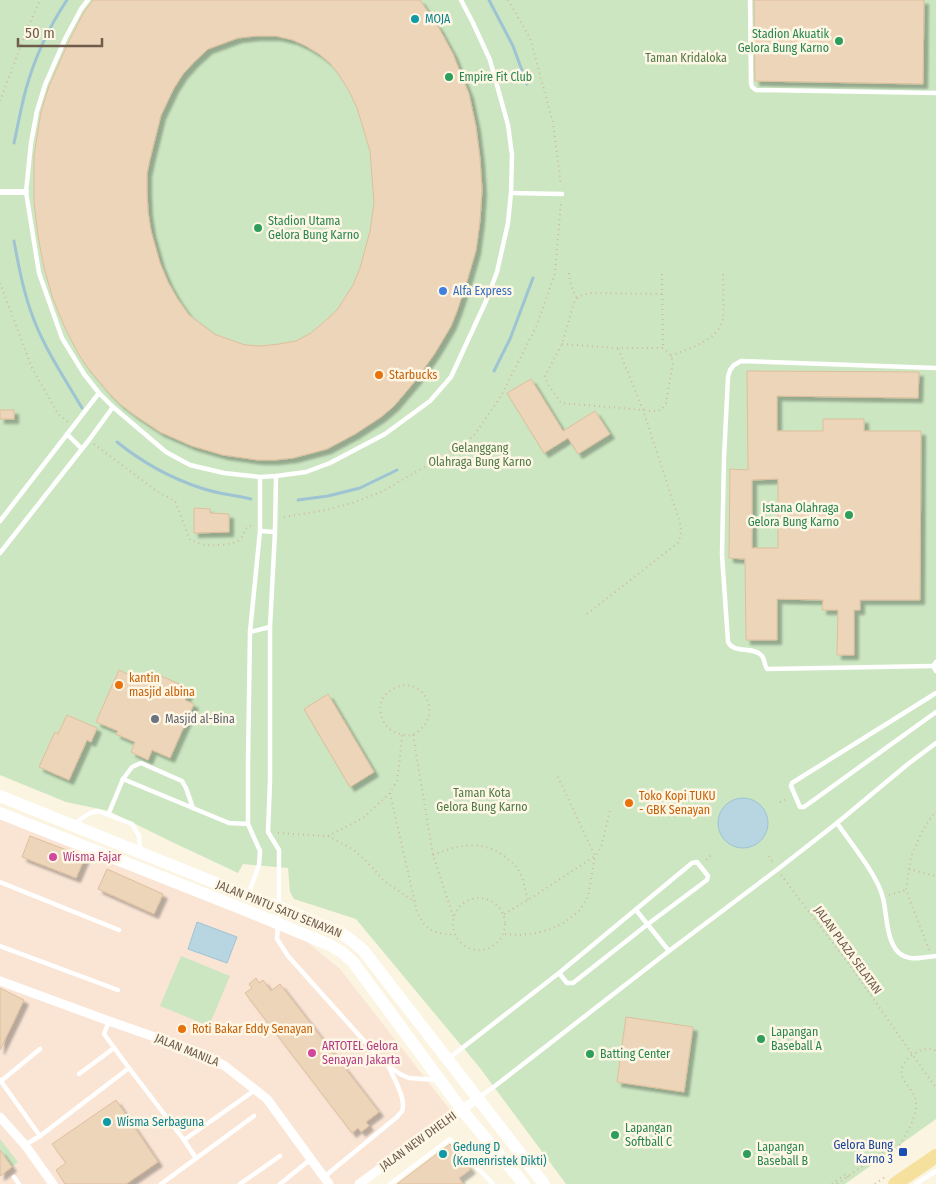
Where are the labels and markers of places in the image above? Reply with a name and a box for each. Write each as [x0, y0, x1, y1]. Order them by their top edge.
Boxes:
place label: MOJA [425, 12, 451, 26]
marker: MOJA [409, 13, 421, 25]
place label: Stadion Akuatik Gelora Bung Karno [738, 27, 829, 55]
marker: Stadion Akuatik Gelora Bung Karno [833, 35, 845, 47]
place label: Empire Fit Club [459, 70, 532, 84]
marker: Empire Fit Club [443, 71, 455, 83]
place label: Stadion Utama Gelora Bung Karno [268, 214, 359, 242]
marker: Stadion Utama Gelora Bung Karno [252, 222, 264, 234]
place label: Alfa Express [453, 284, 512, 298]
marker: Alfa Express [437, 285, 449, 297]
place label: Starbucks [389, 368, 437, 382]
marker: Starbucks [373, 369, 385, 381]
place label: Istana Olahraga Gelora Bung Karno [748, 501, 839, 529]
marker: Istana Olahraga Gelora Bung Karno [843, 509, 855, 521]
place label: kantin masjid albina [129, 671, 195, 699]
marker: kantin masjid albina [113, 679, 125, 691]
place label: Masjid al-Bina [165, 712, 235, 726]
marker: Masjid al-Bina [149, 713, 161, 725]
place label: Toko Kopi TUKU - GBK Senayan [639, 789, 715, 817]
marker: Toko Kopi TUKU - GBK Senayan [623, 797, 635, 809]
place label: Wisma Fajar [63, 850, 122, 864]
marker: Wisma Fajar [47, 851, 59, 863]
place label: Roti Bakar Eddy Senayan [192, 1022, 313, 1036]
marker: Roti Bakar Eddy Senayan [176, 1023, 188, 1035]
place label: Lapangan Baseball A [771, 1025, 823, 1053]
marker: Lapangan Baseball A [755, 1033, 767, 1045]
place label: ARTOTEL Gelora Senayan Jakarta [322, 1039, 401, 1067]
marker: ARTOTEL Gelora Senayan Jakarta [306, 1047, 318, 1059]
place label: Batting Center [600, 1047, 671, 1061]
marker: Batting Center [584, 1048, 596, 1060]
place label: Wisma Serbaguna [117, 1115, 204, 1129]
marker: Wisma Serbaguna [101, 1116, 113, 1128]
place label: Lapangan Softball C [625, 1121, 672, 1149]
marker: Lapangan Softball C [609, 1129, 621, 1141]
place label: Gelora Bung Karno 3 [833, 1138, 893, 1166]
place label: Gedung D (Kemenristek Dikti) [453, 1140, 547, 1168]
place label: Lapangan Baseball B [757, 1140, 809, 1168]
marker: Gelora Bung Karno 3 [897, 1146, 909, 1158]
marker: Gedung D (Kemenristek Dikti) [437, 1148, 449, 1160]
marker: Lapangan Baseball B [741, 1148, 753, 1160]

